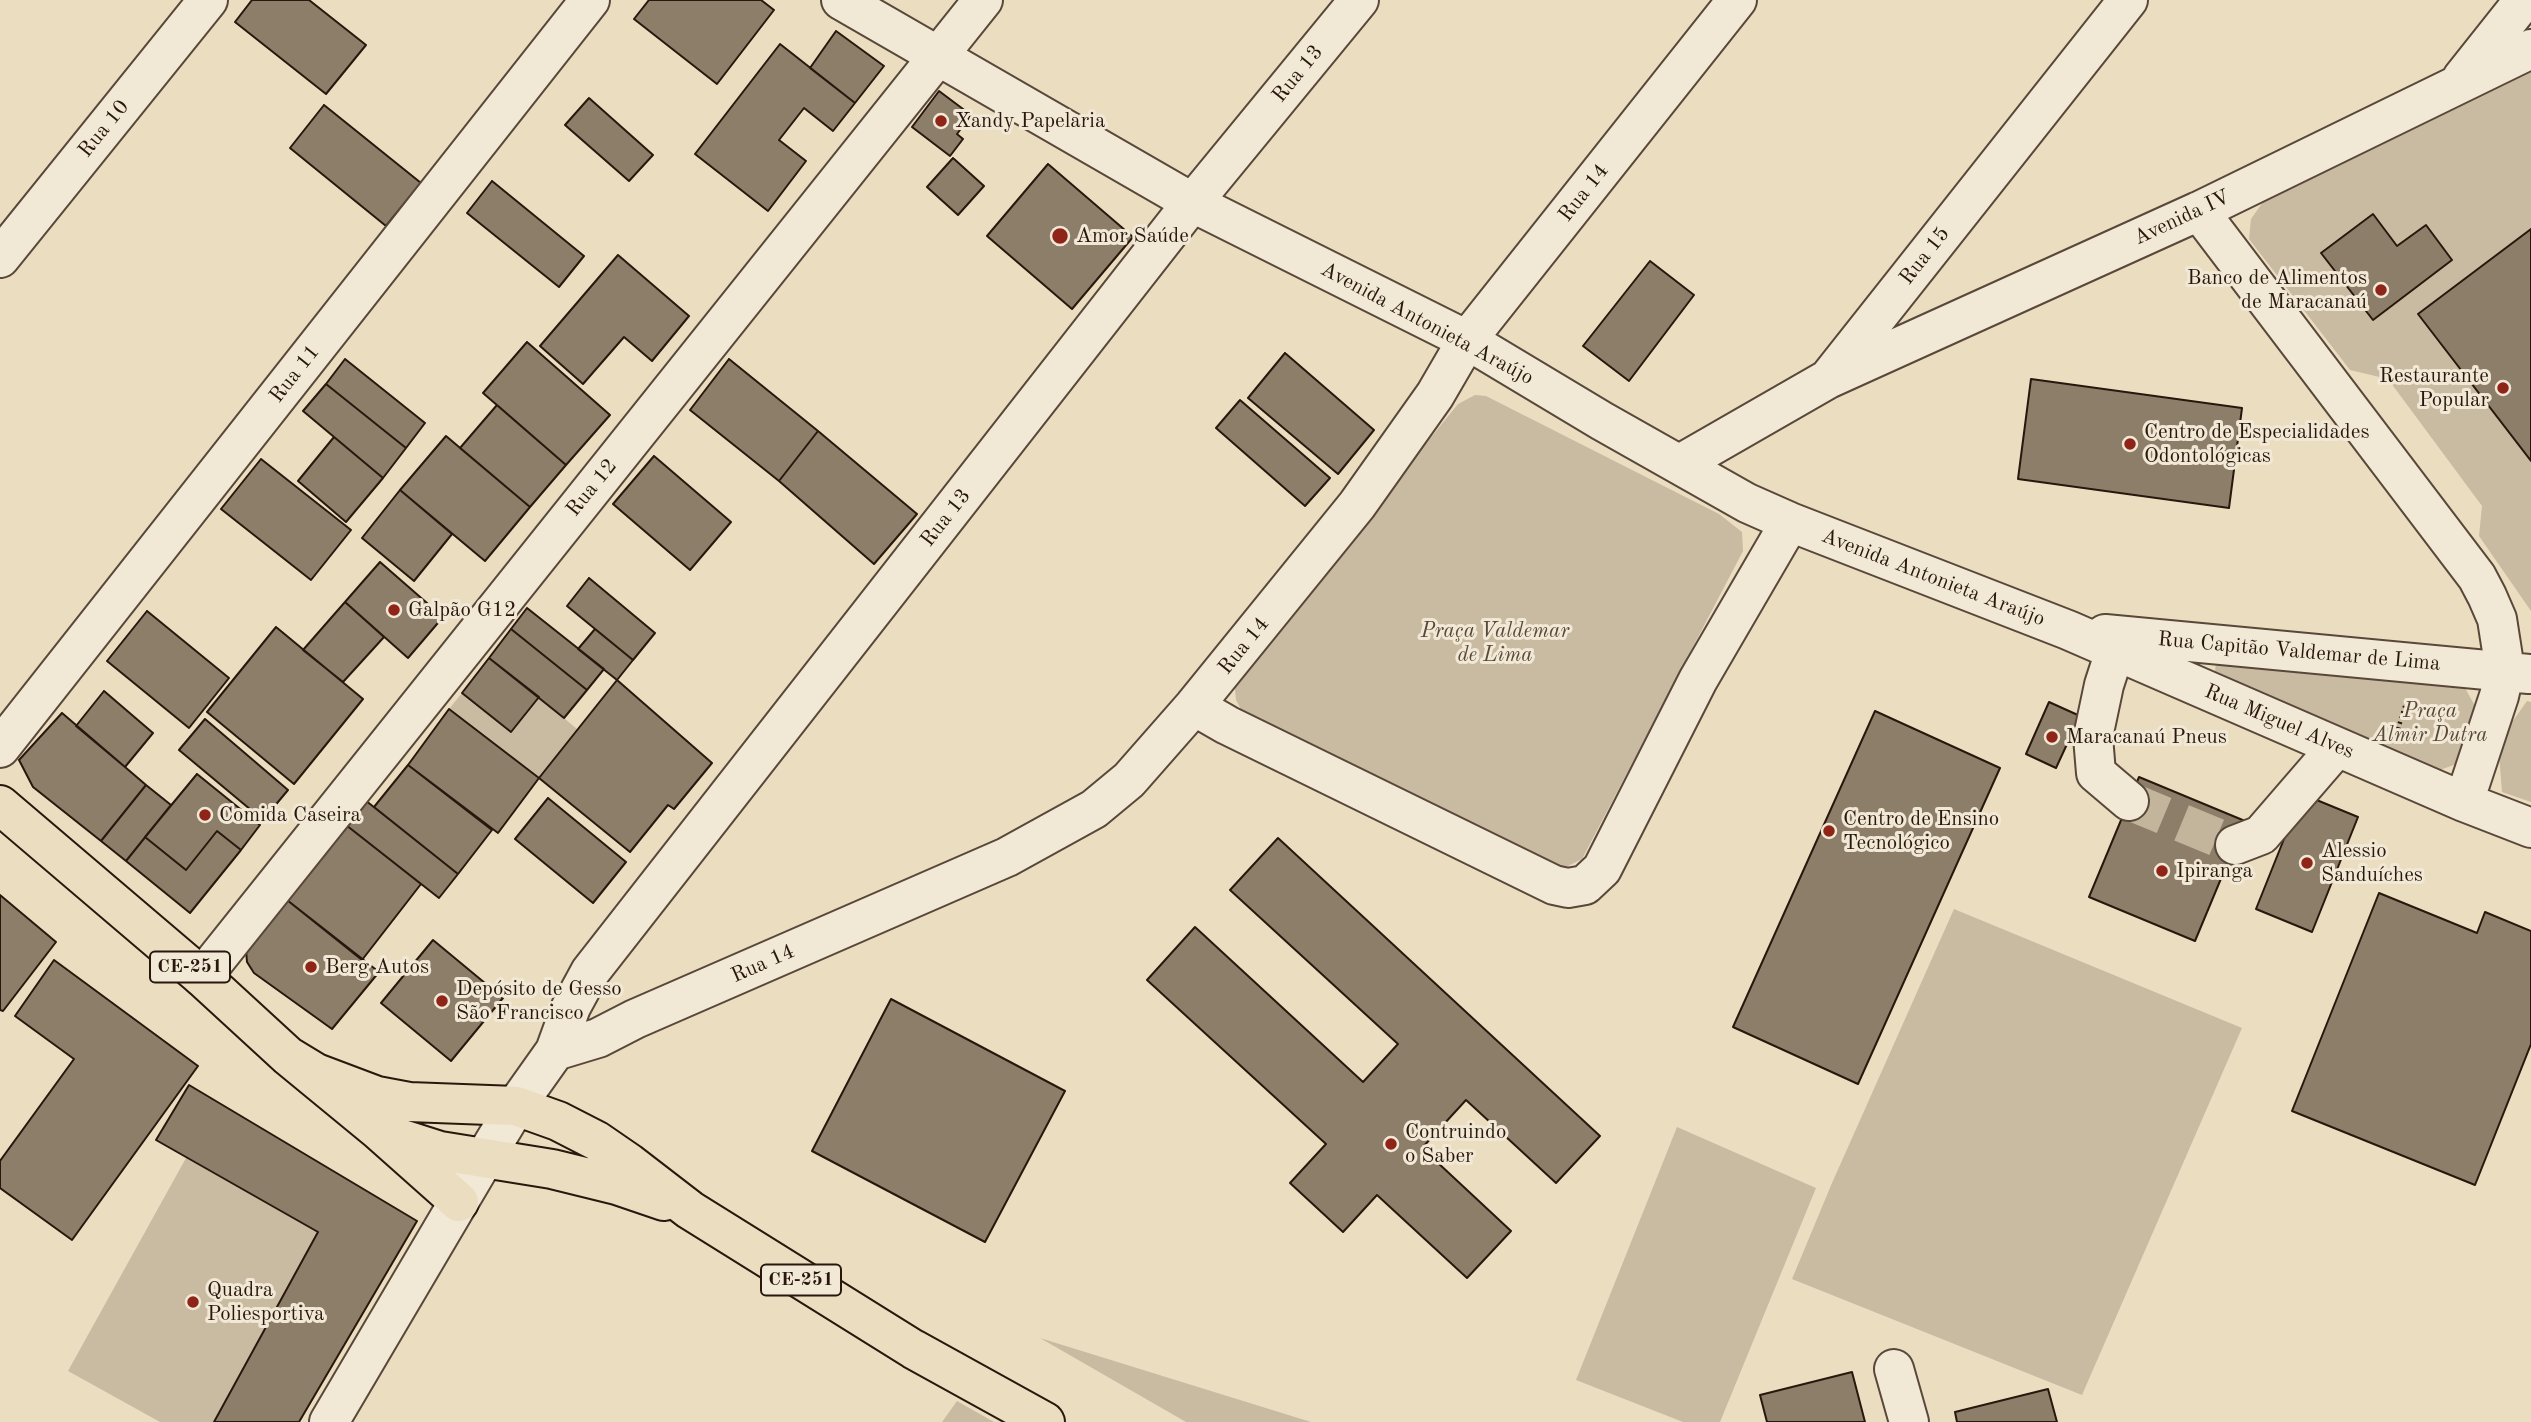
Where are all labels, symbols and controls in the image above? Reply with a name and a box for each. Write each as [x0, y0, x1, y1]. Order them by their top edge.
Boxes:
street label: Rua 13 [1267, 40, 1329, 108]
street label: Rua 10 [73, 95, 135, 163]
place label: Xandy Papelaria [955, 108, 1105, 134]
marker: Xandy Papelaria [933, 113, 949, 129]
street label: Rua 14 [1553, 159, 1615, 227]
street label: Avenida IV [2130, 185, 2234, 251]
street label: Rua 15 [1894, 222, 1956, 290]
place label: Amor Saúde [1076, 223, 1189, 249]
marker: Amor Saúde [1050, 226, 1070, 246]
street label: Avenida Antonieta Araújo [1316, 257, 1538, 391]
place label: Banco de Alimentos de Maracanaú [2187, 265, 2367, 315]
marker: Banco de Alimentos de Maracanaú [2373, 282, 2389, 298]
street label: Rua 11 [264, 340, 326, 408]
place label: Restaurante Popular [2379, 363, 2489, 413]
marker: Restaurante Popular [2495, 380, 2511, 396]
place label: Centro de Especialidades Odontológicas [2144, 419, 2370, 469]
marker: Centro de Especialidades Odontológicas [2122, 436, 2138, 452]
street label: Rua 12 [561, 454, 623, 522]
street label: Rua 13 [915, 484, 977, 552]
street label: Avenida Antonieta Araújo [1818, 524, 2048, 632]
place label: Galpão G12 [408, 597, 516, 623]
marker: Galpão G12 [386, 602, 402, 618]
street label: Rua 14 [1213, 612, 1275, 680]
park label: Praça Valdemar de Lima [1421, 618, 1569, 668]
street label: Rua Capitão Valdemar de Lima [2157, 627, 2441, 677]
street label: Rua Miguel Alves [2200, 679, 2358, 765]
park label: Praça Almir Dutra [2373, 698, 2487, 748]
place label: Maracanaú Pneus [2066, 724, 2227, 750]
marker: Maracanaú Pneus [2044, 729, 2060, 745]
place label: Comida Caseira [219, 802, 361, 828]
place label: Centro de Ensino Tecnológico [1843, 806, 1999, 856]
marker: Comida Caseira [197, 807, 213, 823]
marker: Centro de Ensino Tecnológico [1821, 823, 1837, 839]
place label: Alessio Sanduíches [2321, 838, 2423, 888]
marker: Alessio Sanduíches [2299, 855, 2315, 871]
place label: Ipiranga [2176, 858, 2253, 884]
marker: Ipiranga [2154, 863, 2170, 879]
street label: Rua 14 [727, 939, 799, 989]
road number: CE-251 [150, 951, 230, 982]
place label: Berg Autos [325, 954, 429, 980]
marker: Berg Autos [303, 959, 319, 975]
place label: Depósito de Gesso São Francisco [456, 976, 622, 1026]
marker: Depósito de Gesso São Francisco [434, 993, 450, 1009]
place label: Contruindo o Saber [1405, 1119, 1506, 1169]
marker: Contruindo o Saber [1383, 1136, 1399, 1152]
road number: CE-251 [761, 1264, 841, 1296]
place label: Quadra Poliesportiva [207, 1277, 324, 1327]
marker: Quadra Poliesportiva [185, 1294, 201, 1310]

